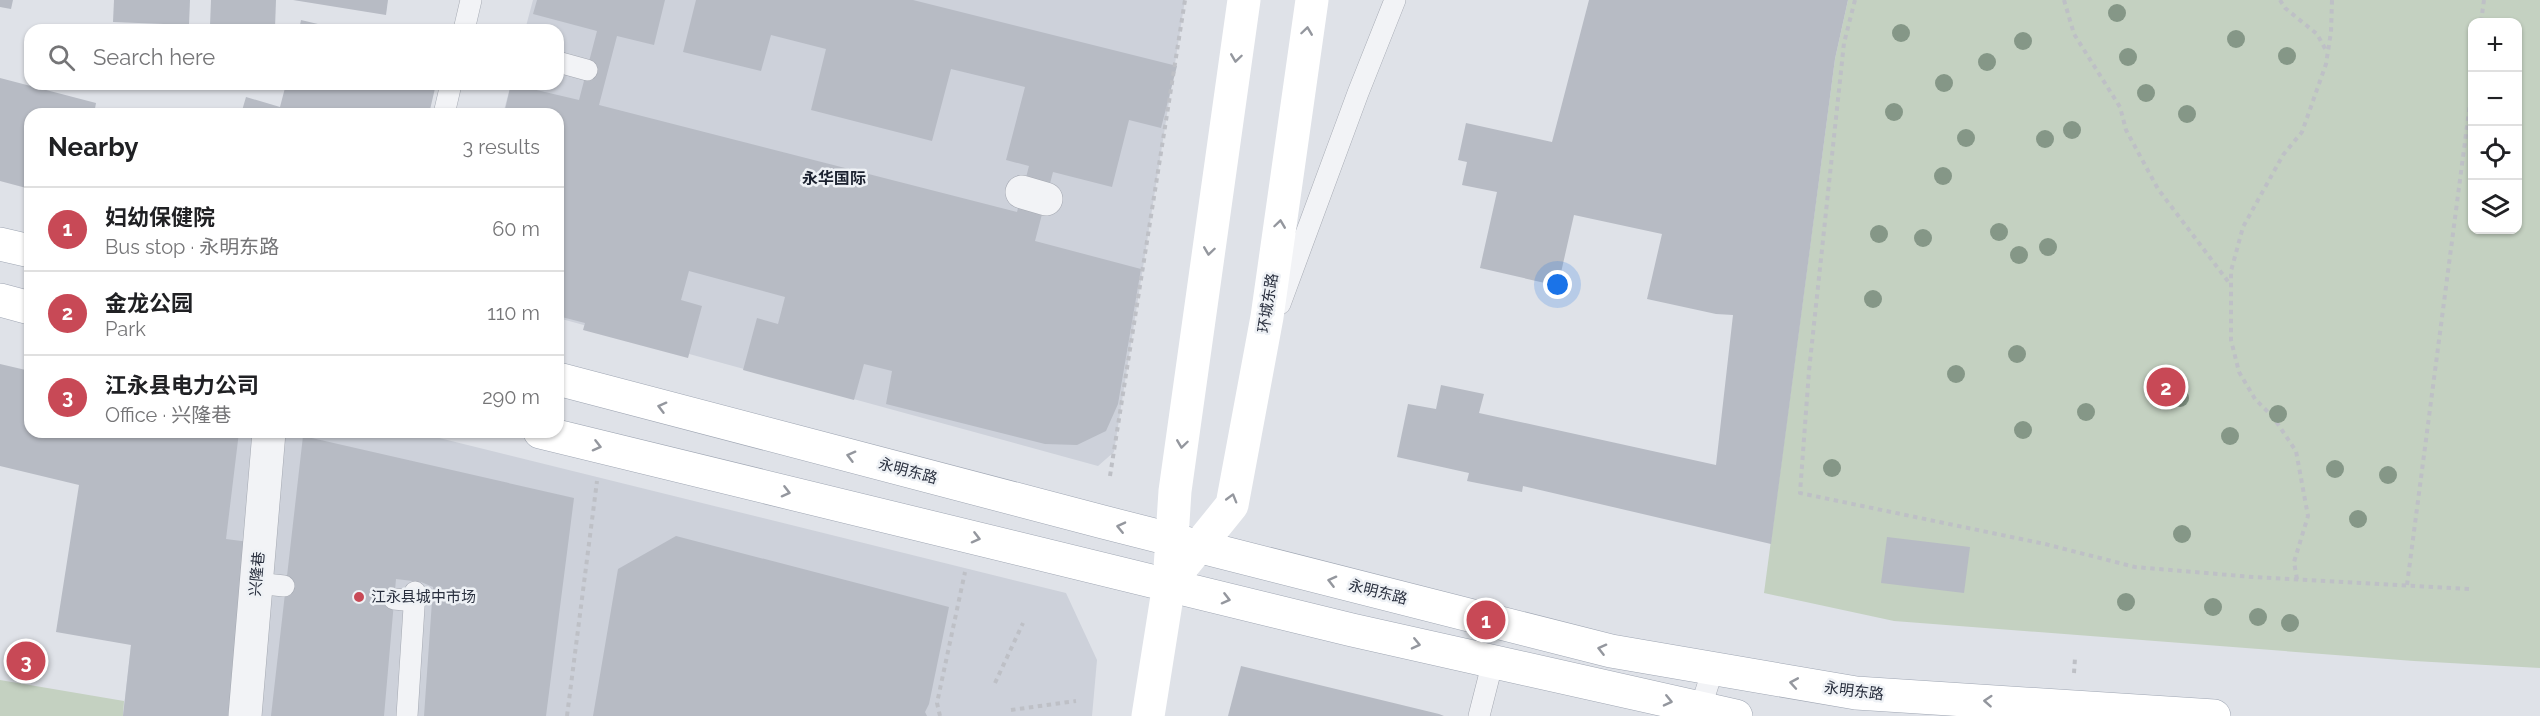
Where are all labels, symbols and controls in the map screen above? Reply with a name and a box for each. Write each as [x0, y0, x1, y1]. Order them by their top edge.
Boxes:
map controls [2468, 18, 2522, 234]
button: + [2468, 18, 2522, 72]
search box [24, 24, 564, 90]
one-way arrow [1301, 26, 1313, 36]
icon: search [45, 41, 78, 74]
text: Search here [93, 44, 215, 70]
one-way arrow [1230, 53, 1242, 63]
button: − [2468, 72, 2522, 126]
button: locate [2468, 126, 2522, 180]
text: Nearby [48, 132, 138, 162]
text: 3 results [462, 135, 540, 159]
district label: 永华国际 [802, 169, 866, 188]
button: layers [2468, 180, 2522, 234]
text: 妇幼保健院 [105, 204, 215, 230]
text: 1 [63, 217, 72, 241]
text: 60 m [492, 217, 540, 241]
one-way arrow [1273, 219, 1285, 229]
text: Bus stop · 永明东路 [105, 235, 279, 259]
one-way arrow [1203, 246, 1215, 256]
your location [1543, 270, 1572, 299]
street label: 环城东路 [1254, 272, 1282, 334]
text: 金龙公园 [105, 290, 193, 316]
text: 2 [62, 301, 73, 325]
text: 110 m [487, 301, 540, 325]
text: Park [105, 317, 146, 341]
pin: 2 [2146, 364, 2186, 410]
text: 江永县电力公司 [105, 372, 259, 398]
text: 3 [62, 385, 73, 409]
text: 290 m [482, 385, 540, 409]
one-way arrow [658, 401, 668, 414]
text: Office · 兴隆巷 [105, 403, 231, 427]
one-way arrow [591, 438, 601, 451]
one-way arrow [1176, 440, 1188, 449]
one-way arrow [846, 451, 856, 464]
street label: 永明东路 [877, 455, 939, 487]
one-way arrow [781, 485, 791, 498]
one-way arrow [1225, 494, 1237, 504]
one-way arrow [1116, 521, 1126, 534]
one-way arrow [970, 531, 980, 544]
street label: 兴隆巷 [246, 551, 268, 597]
one-way arrow [1327, 575, 1337, 588]
street label: 永明东路 [1347, 576, 1409, 608]
place label: 江永县城中市场 [371, 588, 476, 606]
marker: 江永县城中市场 [352, 590, 366, 604]
one-way arrow [1221, 592, 1231, 605]
pin: 1 [1466, 598, 1506, 642]
one-way arrow [1411, 637, 1421, 650]
pin: 3 [6, 638, 46, 684]
one-way arrow [1597, 644, 1607, 657]
one-way arrow [1789, 677, 1799, 689]
street label: 永明东路 [1823, 678, 1885, 704]
one-way arrow [1662, 693, 1672, 706]
one-way arrow [1983, 695, 1992, 708]

